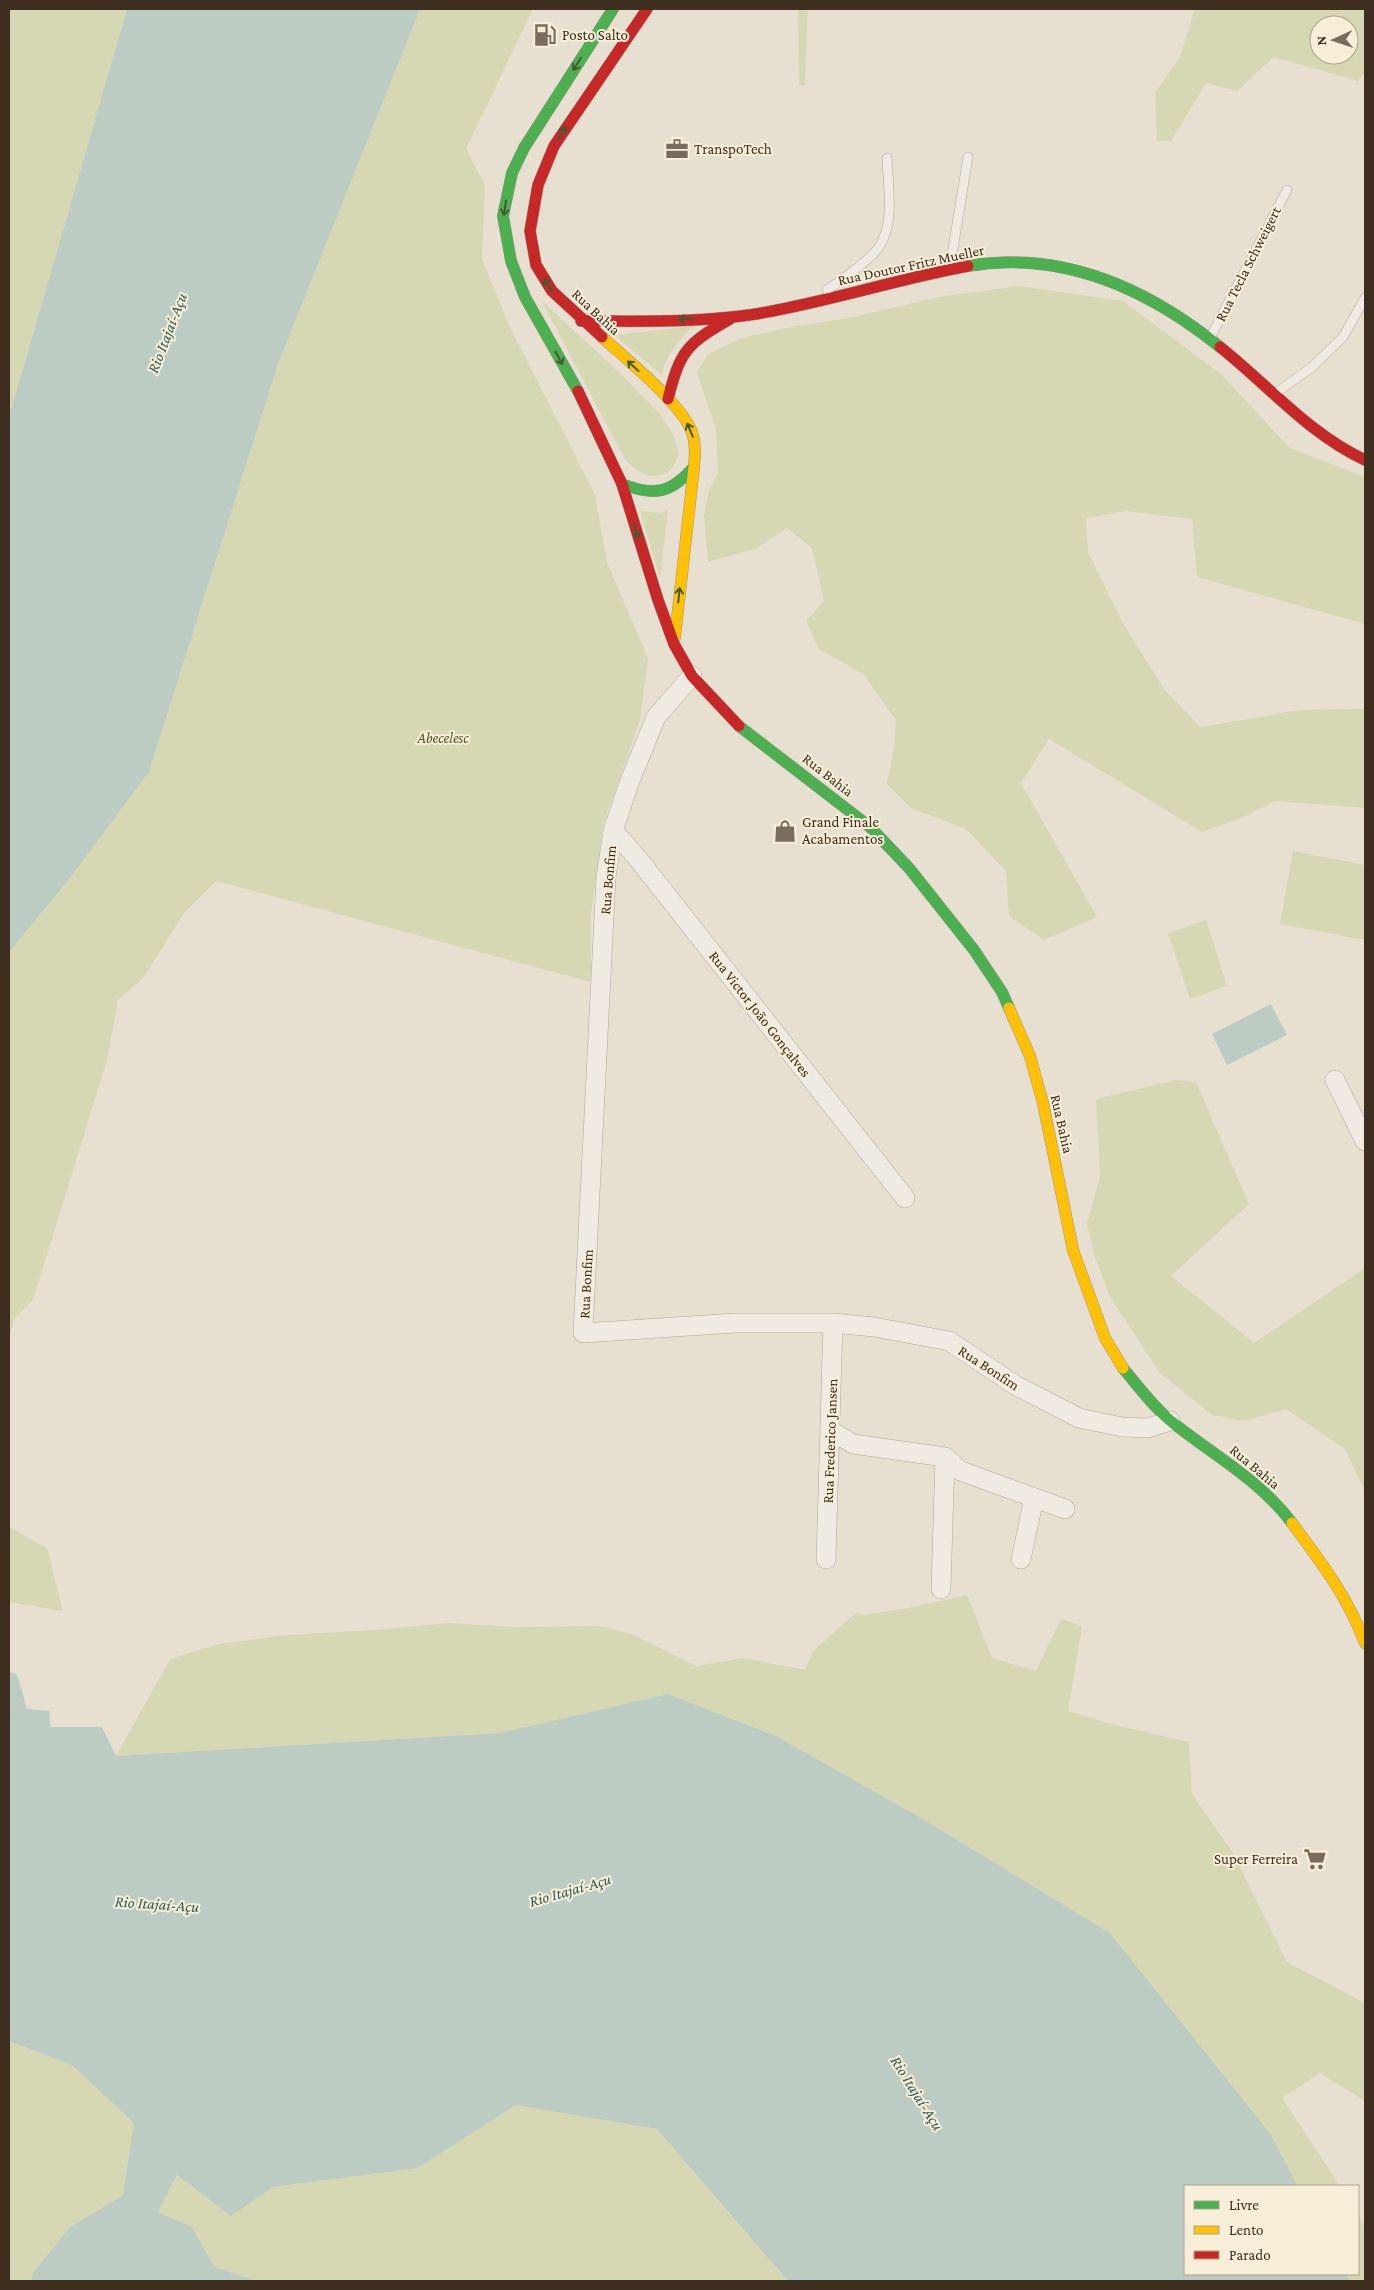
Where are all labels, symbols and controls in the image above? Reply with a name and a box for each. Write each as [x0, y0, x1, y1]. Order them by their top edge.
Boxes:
north arrow [1309, 15, 1359, 65]
fuel station icon: Posto Salto [532, 22, 558, 48]
place label: Posto Salto [562, 27, 628, 43]
text: N [1313, 35, 1329, 46]
one-way arrow [572, 57, 582, 71]
one-way arrow [557, 126, 567, 140]
office icon: TranspoTech [664, 136, 690, 162]
place label: TranspoTech [694, 141, 772, 158]
one-way arrow [499, 199, 509, 215]
street label: Rua Tecla Schweigert [1212, 203, 1285, 324]
street label: Rua Doutor Fritz Mueller [836, 242, 986, 288]
one-way arrow [543, 279, 553, 293]
street label: Rua Bahia [569, 286, 623, 338]
water label: Rio Itajaí-Açu [144, 291, 191, 376]
one-way arrow [678, 315, 694, 324]
one-way arrow [554, 350, 564, 365]
one-way arrow [626, 360, 639, 372]
one-way arrow [684, 423, 694, 438]
one-way arrow [632, 522, 642, 538]
one-way arrow [674, 588, 684, 604]
park label: Abecelesc [416, 730, 469, 746]
street label: Rua Bahia [799, 750, 857, 800]
place label: Grand Finale Acabamentos [802, 814, 883, 847]
shop icon: Grand Finale Acabamentos [772, 818, 798, 844]
street label: Rua Bonfim [597, 845, 619, 915]
street label: Rua Victor João Gonçalves [705, 948, 814, 1081]
street label: Rua Bahia [1047, 1093, 1077, 1155]
street label: Rua Bonfim [576, 1249, 596, 1319]
street label: Rua Bonfim [955, 1342, 1023, 1394]
street label: Rua Frederico Jansen [820, 1378, 841, 1504]
street label: Rua Bahia [1227, 1442, 1283, 1492]
supermarket icon: Super Ferreira [1302, 1846, 1328, 1872]
place label: Super Ferreira [1214, 1851, 1298, 1868]
water label: Rio Itajaí-Açu [527, 1870, 613, 1911]
water label: Rio Itajaí-Açu [114, 1893, 200, 1916]
water label: Rio Itajaí-Açu [887, 2053, 947, 2134]
legend [1184, 2185, 1359, 2275]
text: Livre [1229, 2197, 1259, 2213]
text: Lento [1229, 2222, 1263, 2238]
text: Parado [1229, 2247, 1271, 2263]

